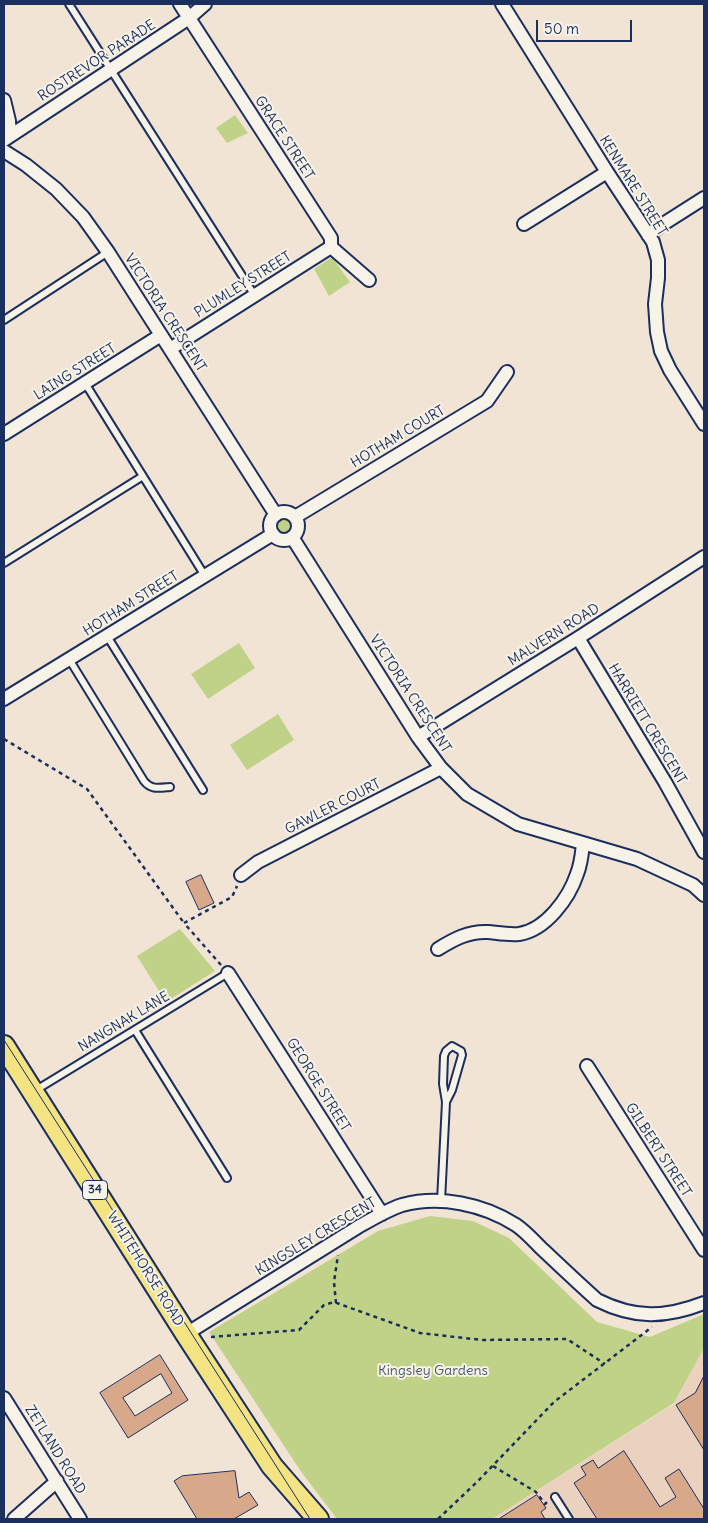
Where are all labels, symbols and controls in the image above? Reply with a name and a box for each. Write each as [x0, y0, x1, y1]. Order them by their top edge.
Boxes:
scale bar [538, 10, 634, 42]
street label: ROSTREVOR PARADE [35, 17, 159, 105]
text: 50 m [544, 19, 579, 38]
street label: GRACE STREET [251, 93, 317, 183]
street label: KENMARE STREET [595, 133, 671, 239]
street label: PLUMLEY STREET [191, 248, 295, 322]
street label: VICTORIA CRESCENT [121, 251, 209, 375]
street label: LAING STREET [31, 340, 119, 404]
street label: HOTHAM COURT [348, 402, 448, 472]
street label: HOTHAM STREET [80, 568, 182, 640]
street label: MALVERN ROAD [505, 600, 603, 670]
street label: VICTORIA CRESCENT [366, 632, 454, 756]
street label: HARRIETT CRESCENT [604, 661, 690, 787]
street label: GAWLER COURT [283, 776, 383, 838]
street label: NANGNAK LANE [75, 988, 173, 1056]
street label: GEORGE STREET [282, 1035, 354, 1135]
street label: GILBERT STREET [621, 1100, 695, 1200]
road number: 34 [82, 1180, 108, 1200]
street label: KINGSLEY CRESCENT [253, 1194, 379, 1280]
street label: WHITEHORSE ROAD [103, 1209, 187, 1329]
park label: Kingsley Gardens [378, 1363, 488, 1379]
street label: ZETLAND ROAD [21, 1402, 89, 1498]

